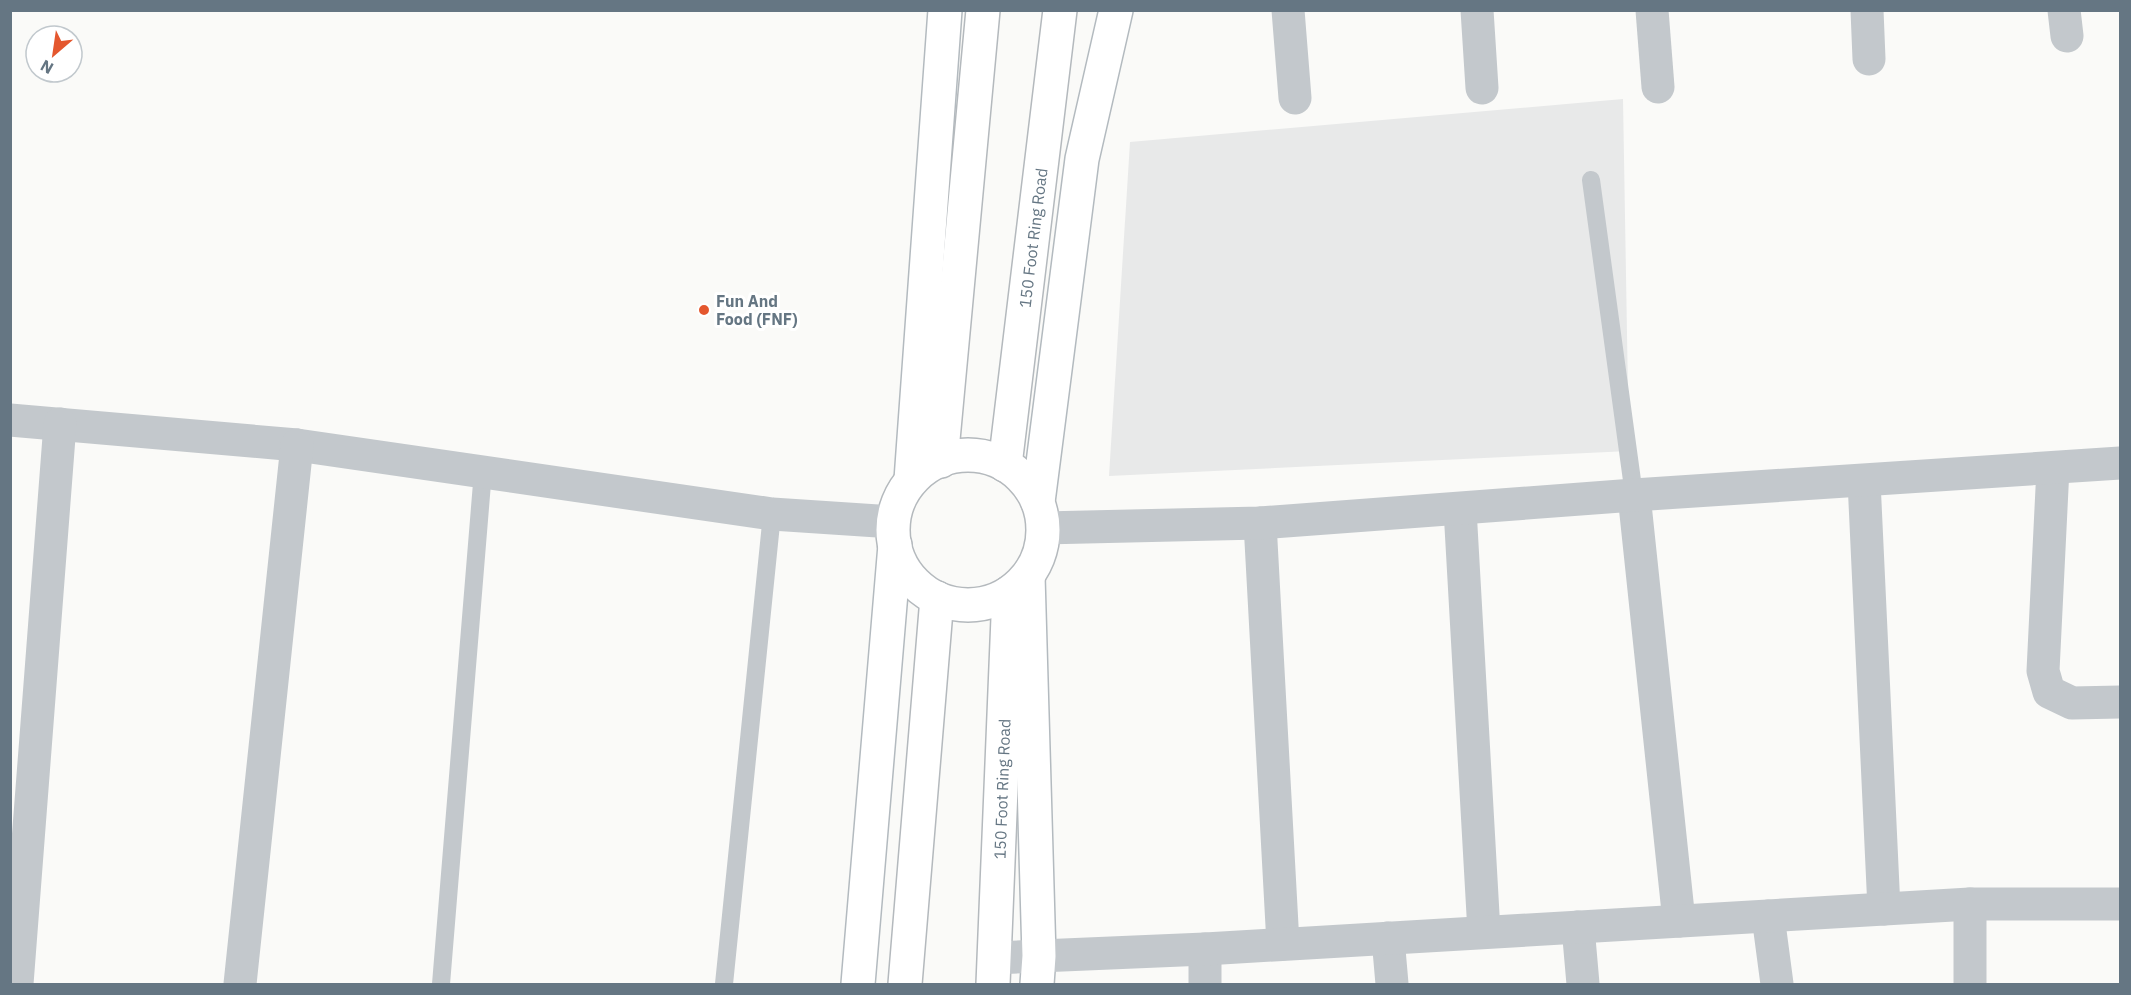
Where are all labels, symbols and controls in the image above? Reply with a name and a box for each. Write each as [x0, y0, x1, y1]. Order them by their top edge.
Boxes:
north arrow [24, 24, 84, 84]
text: N [37, 56, 57, 79]
street label: 150 Foot Ring Road [1014, 167, 1052, 309]
place label: Fun And Food (FNF) [716, 291, 798, 329]
marker: Fun And Food (FNF) [697, 303, 711, 317]
street label: 150 Foot Ring Road [990, 718, 1014, 860]

